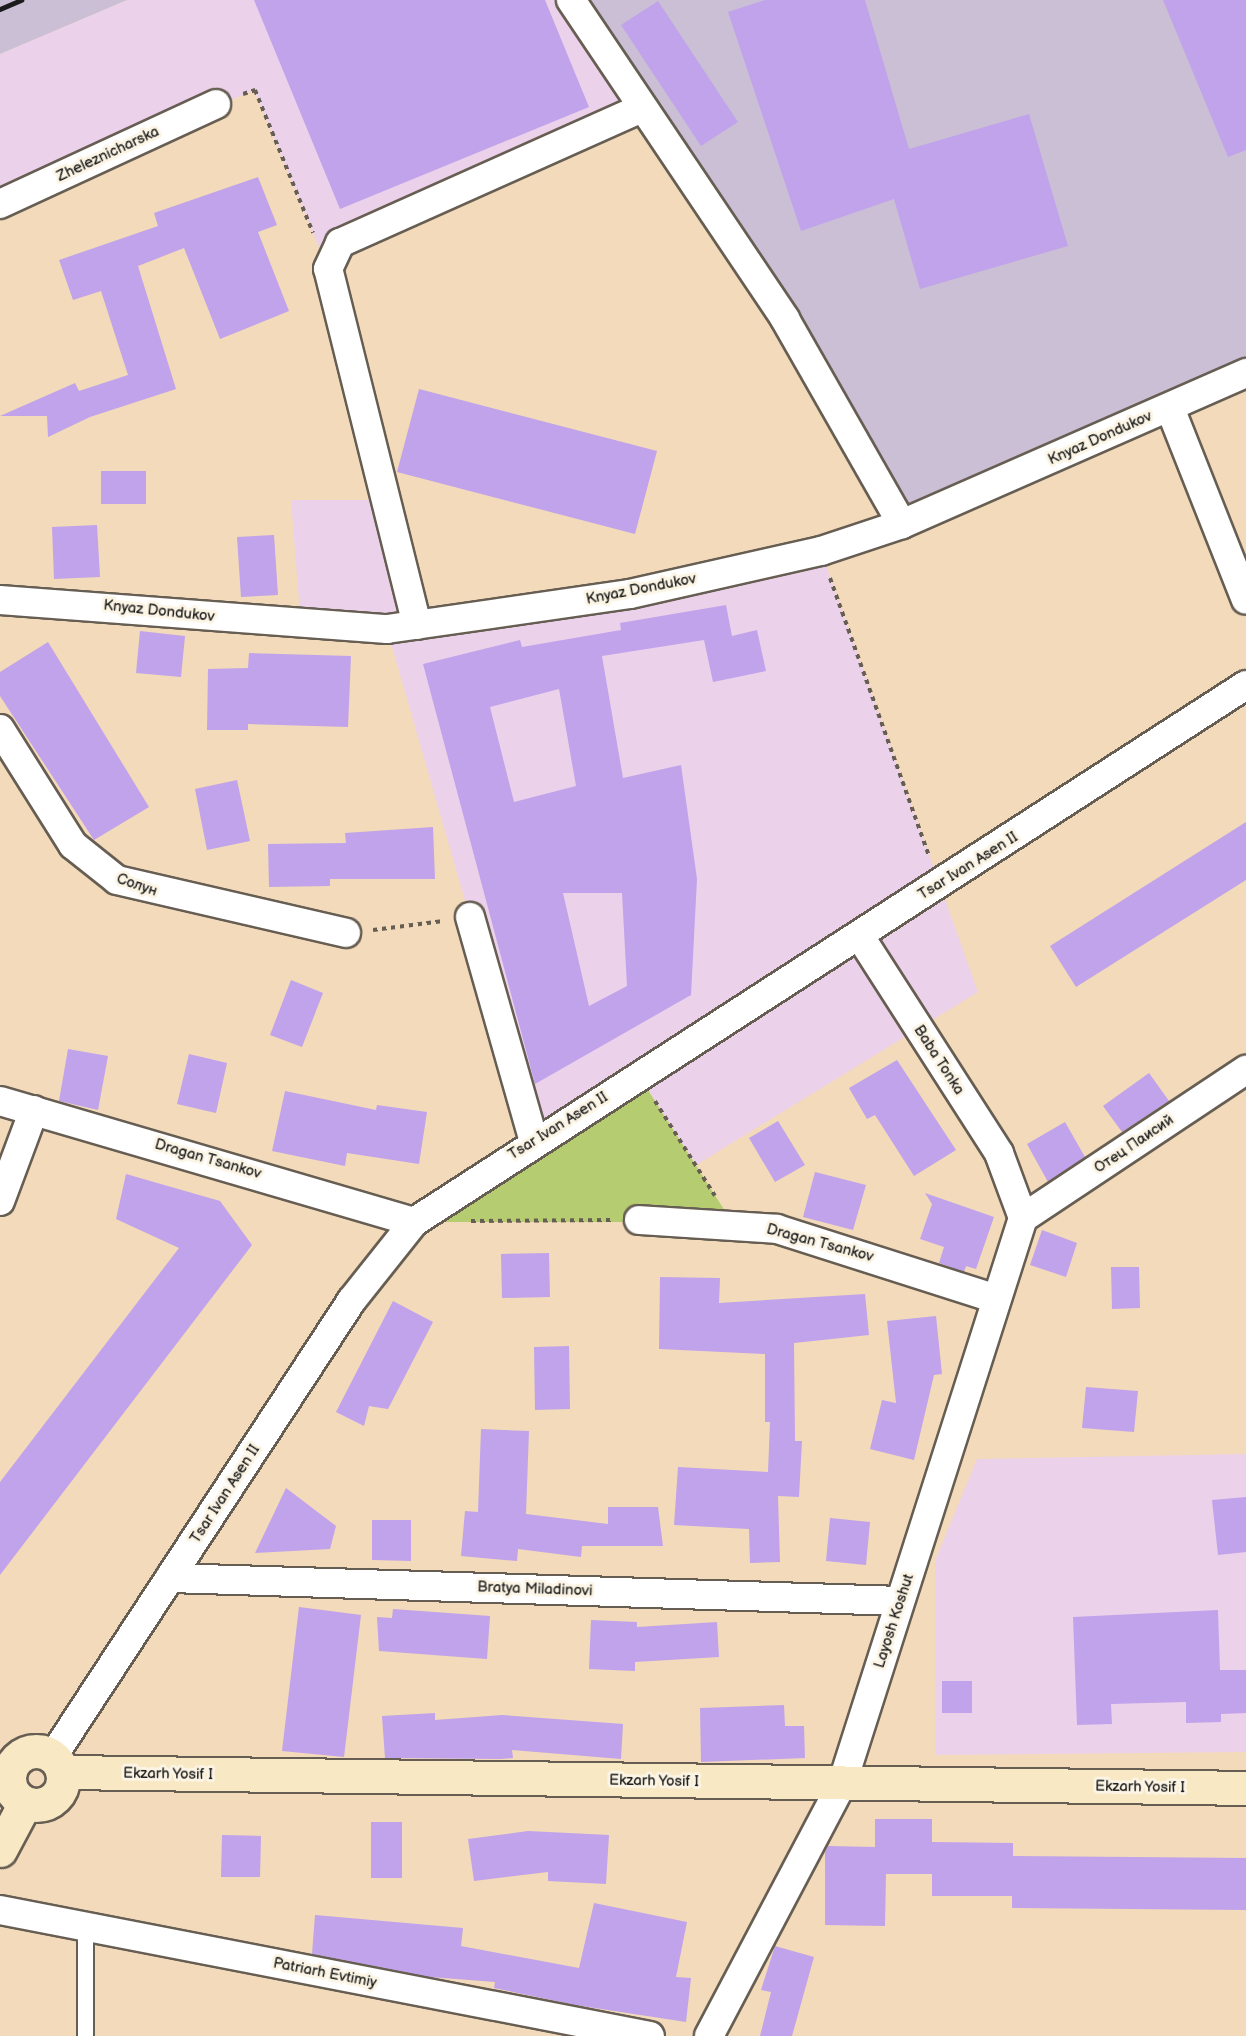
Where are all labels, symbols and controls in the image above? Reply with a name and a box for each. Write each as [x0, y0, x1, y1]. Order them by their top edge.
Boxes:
street label: Zheleznicharska [54, 122, 162, 186]
street label: Knyaz Dondukov [1045, 407, 1155, 469]
street label: Knyaz Dondukov [585, 570, 697, 608]
street label: Knyaz Dondukov [103, 596, 215, 626]
street label: Tsar Ivan Asen II [915, 828, 1021, 904]
street label: Солун [114, 870, 160, 900]
street label: Baba Tonka [910, 1022, 968, 1098]
street label: Tsar Ivan Asen II [505, 1088, 611, 1164]
street label: Отец Паисий [1091, 1111, 1177, 1177]
street label: Dragan Tsankov [152, 1135, 264, 1183]
street label: Dragan Tsankov [764, 1220, 876, 1266]
street label: Tsar Ivan Asen II [186, 1441, 264, 1547]
street label: Layosh Koshut [870, 1572, 918, 1670]
street label: Bratya Miladinovi [477, 1578, 593, 1600]
street label: Ekzarh Yosif I [122, 1764, 214, 1784]
street label: Ekzarh Yosif I [608, 1771, 700, 1791]
street label: Ekzarh Yosif I [1094, 1777, 1186, 1797]
street label: Patriarh Evtimiy [272, 1954, 378, 1992]

